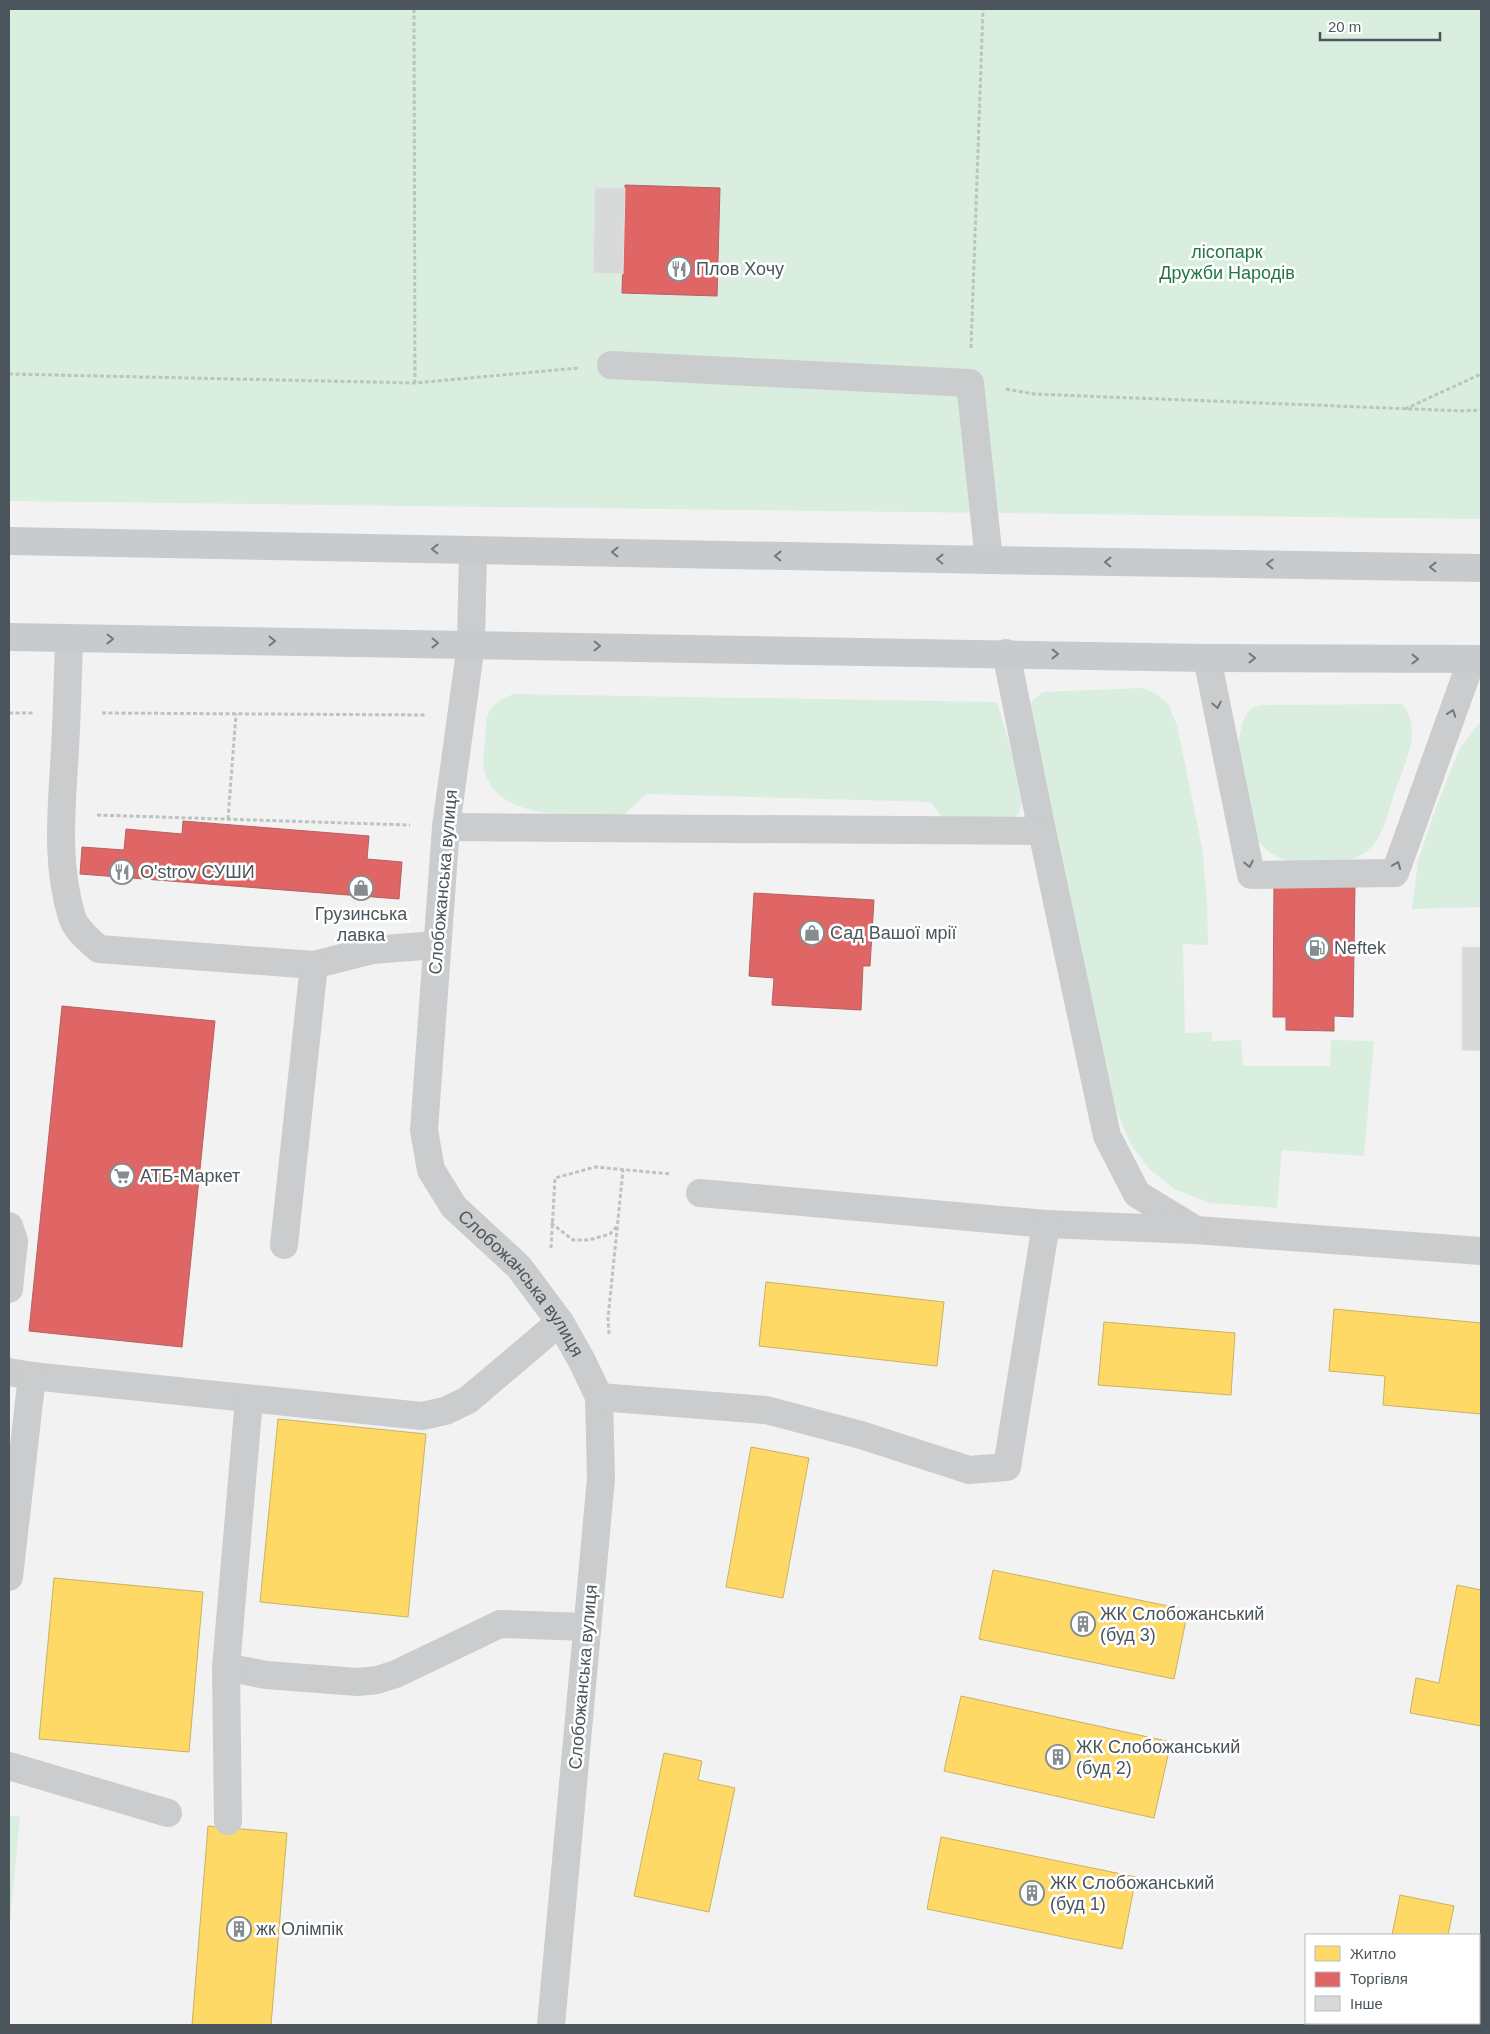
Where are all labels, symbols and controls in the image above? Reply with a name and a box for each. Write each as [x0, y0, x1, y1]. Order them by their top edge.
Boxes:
scale bar [1320, 10, 1440, 42]
text: 20 m [1328, 18, 1361, 35]
park label: лісопарк Дружби Народів [1159, 242, 1295, 283]
restaurant icon: Плов Хочу [666, 256, 692, 282]
place label: Плов Хочу [696, 259, 784, 279]
one-way arrow [431, 544, 439, 554]
one-way arrow [611, 547, 619, 558]
one-way arrow [774, 551, 782, 561]
one-way arrow [936, 554, 944, 564]
one-way arrow [1103, 557, 1111, 567]
one-way arrow [1266, 559, 1274, 570]
one-way arrow [1428, 562, 1436, 572]
one-way arrow [106, 634, 114, 644]
one-way arrow [269, 636, 277, 646]
one-way arrow [432, 638, 439, 648]
one-way arrow [594, 641, 602, 651]
one-way arrow [1052, 649, 1059, 659]
one-way arrow [1249, 653, 1257, 663]
one-way arrow [1412, 654, 1419, 664]
one-way arrow [1211, 701, 1221, 710]
one-way arrow [1446, 709, 1456, 717]
street label: Слобожанська вулиця [425, 789, 461, 975]
restaurant icon: O'strov СУШИ [109, 859, 135, 885]
one-way arrow [1243, 860, 1254, 869]
one-way arrow [1391, 861, 1402, 870]
place label: O'strov СУШИ [140, 862, 255, 882]
shop icon: Грузинська лавка [348, 875, 374, 901]
place label: Грузинська лавка [315, 904, 408, 945]
shop icon: Сад Вашої мрії [799, 920, 825, 946]
place label: Сад Вашої мрії [830, 923, 957, 943]
fuel station icon: Neftek [1304, 935, 1330, 961]
place label: Neftek [1334, 938, 1387, 958]
supermarket icon: АТБ-Маркет [109, 1163, 135, 1189]
place label: АТБ-Маркет [140, 1166, 240, 1186]
street label: Слобожанська вулиця [454, 1206, 588, 1360]
street label: Слобожанська вулиця [565, 1584, 601, 1770]
place label: ЖК Слобожанський (буд 3) [1100, 1604, 1264, 1645]
building icon: ЖК Слобожанський (буд 3) [1070, 1611, 1096, 1637]
place label: ЖК Слобожанський (буд 2) [1076, 1737, 1240, 1778]
building icon: ЖК Слобожанський (буд 2) [1045, 1744, 1071, 1770]
place label: ЖК Слобожанський (буд 1) [1050, 1873, 1214, 1914]
building icon: ЖК Слобожанський (буд 1) [1019, 1880, 1045, 1906]
building icon: жк Олімпік [226, 1916, 252, 1942]
place label: жк Олімпік [256, 1919, 343, 1939]
legend [1305, 1934, 1480, 2024]
text: Житло [1350, 1945, 1396, 1962]
text: Торгівля [1350, 1970, 1408, 1987]
text: Інше [1350, 1995, 1383, 2012]

